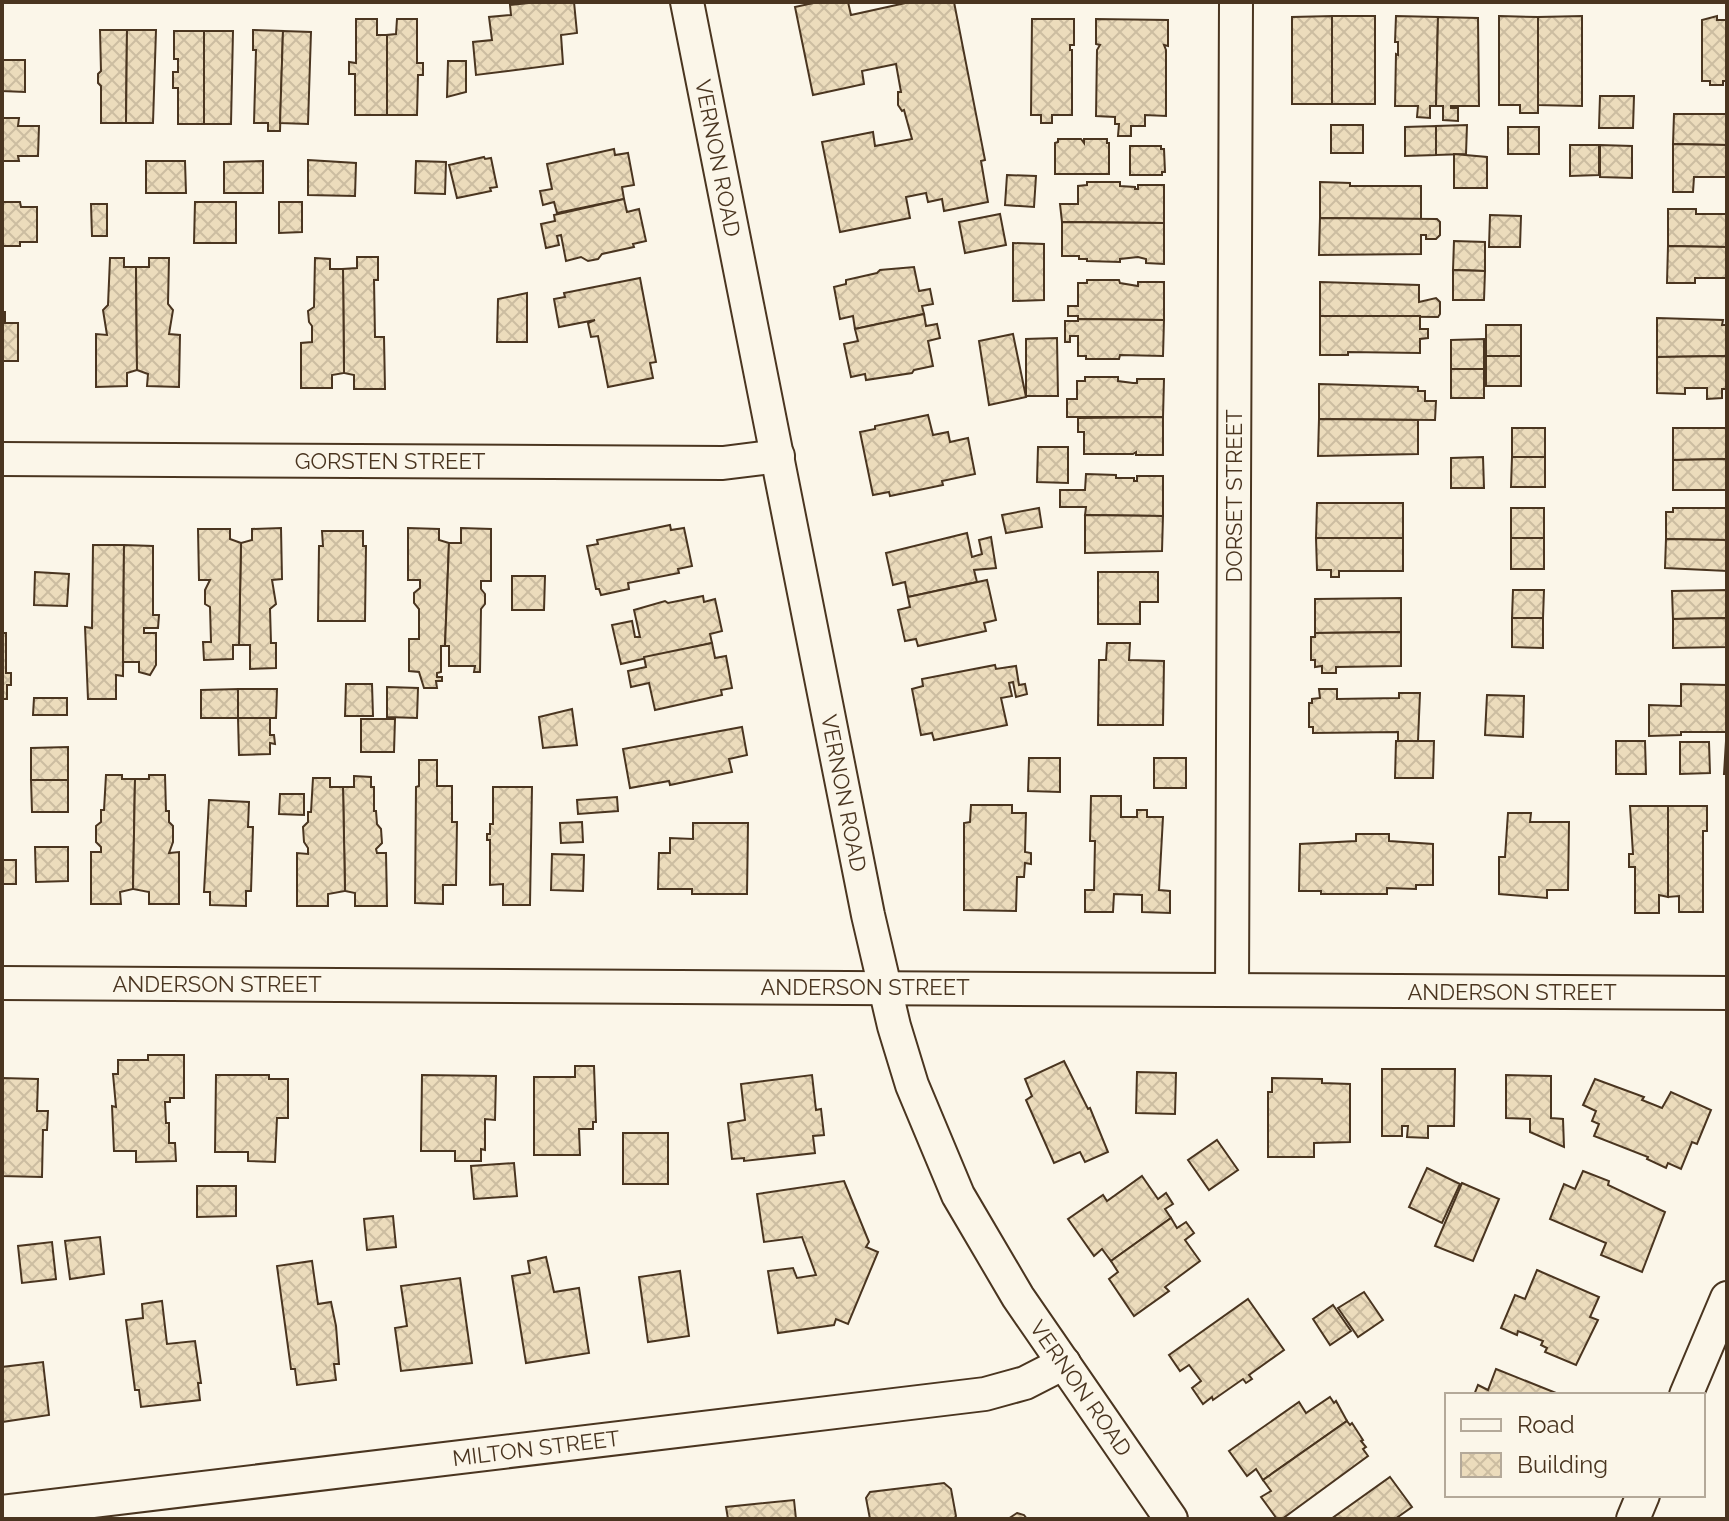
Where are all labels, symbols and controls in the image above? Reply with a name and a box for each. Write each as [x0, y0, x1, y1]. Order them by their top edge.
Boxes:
street label: VERNON ROAD [690, 77, 746, 239]
street label: DORSET STREET [1221, 409, 1247, 583]
street label: GORSTEN STREET [295, 448, 486, 474]
street label: VERNON ROAD [816, 712, 872, 874]
street label: ANDERSON STREET [112, 971, 322, 997]
street label: ANDERSON STREET [760, 974, 970, 1000]
street label: ANDERSON STREET [1407, 979, 1617, 1005]
street label: VERNON ROAD [1025, 1315, 1137, 1461]
legend [1445, 1393, 1705, 1497]
text: Road [1517, 1410, 1575, 1439]
street label: MILTON STREET [451, 1425, 622, 1471]
text: Building [1517, 1450, 1608, 1479]

